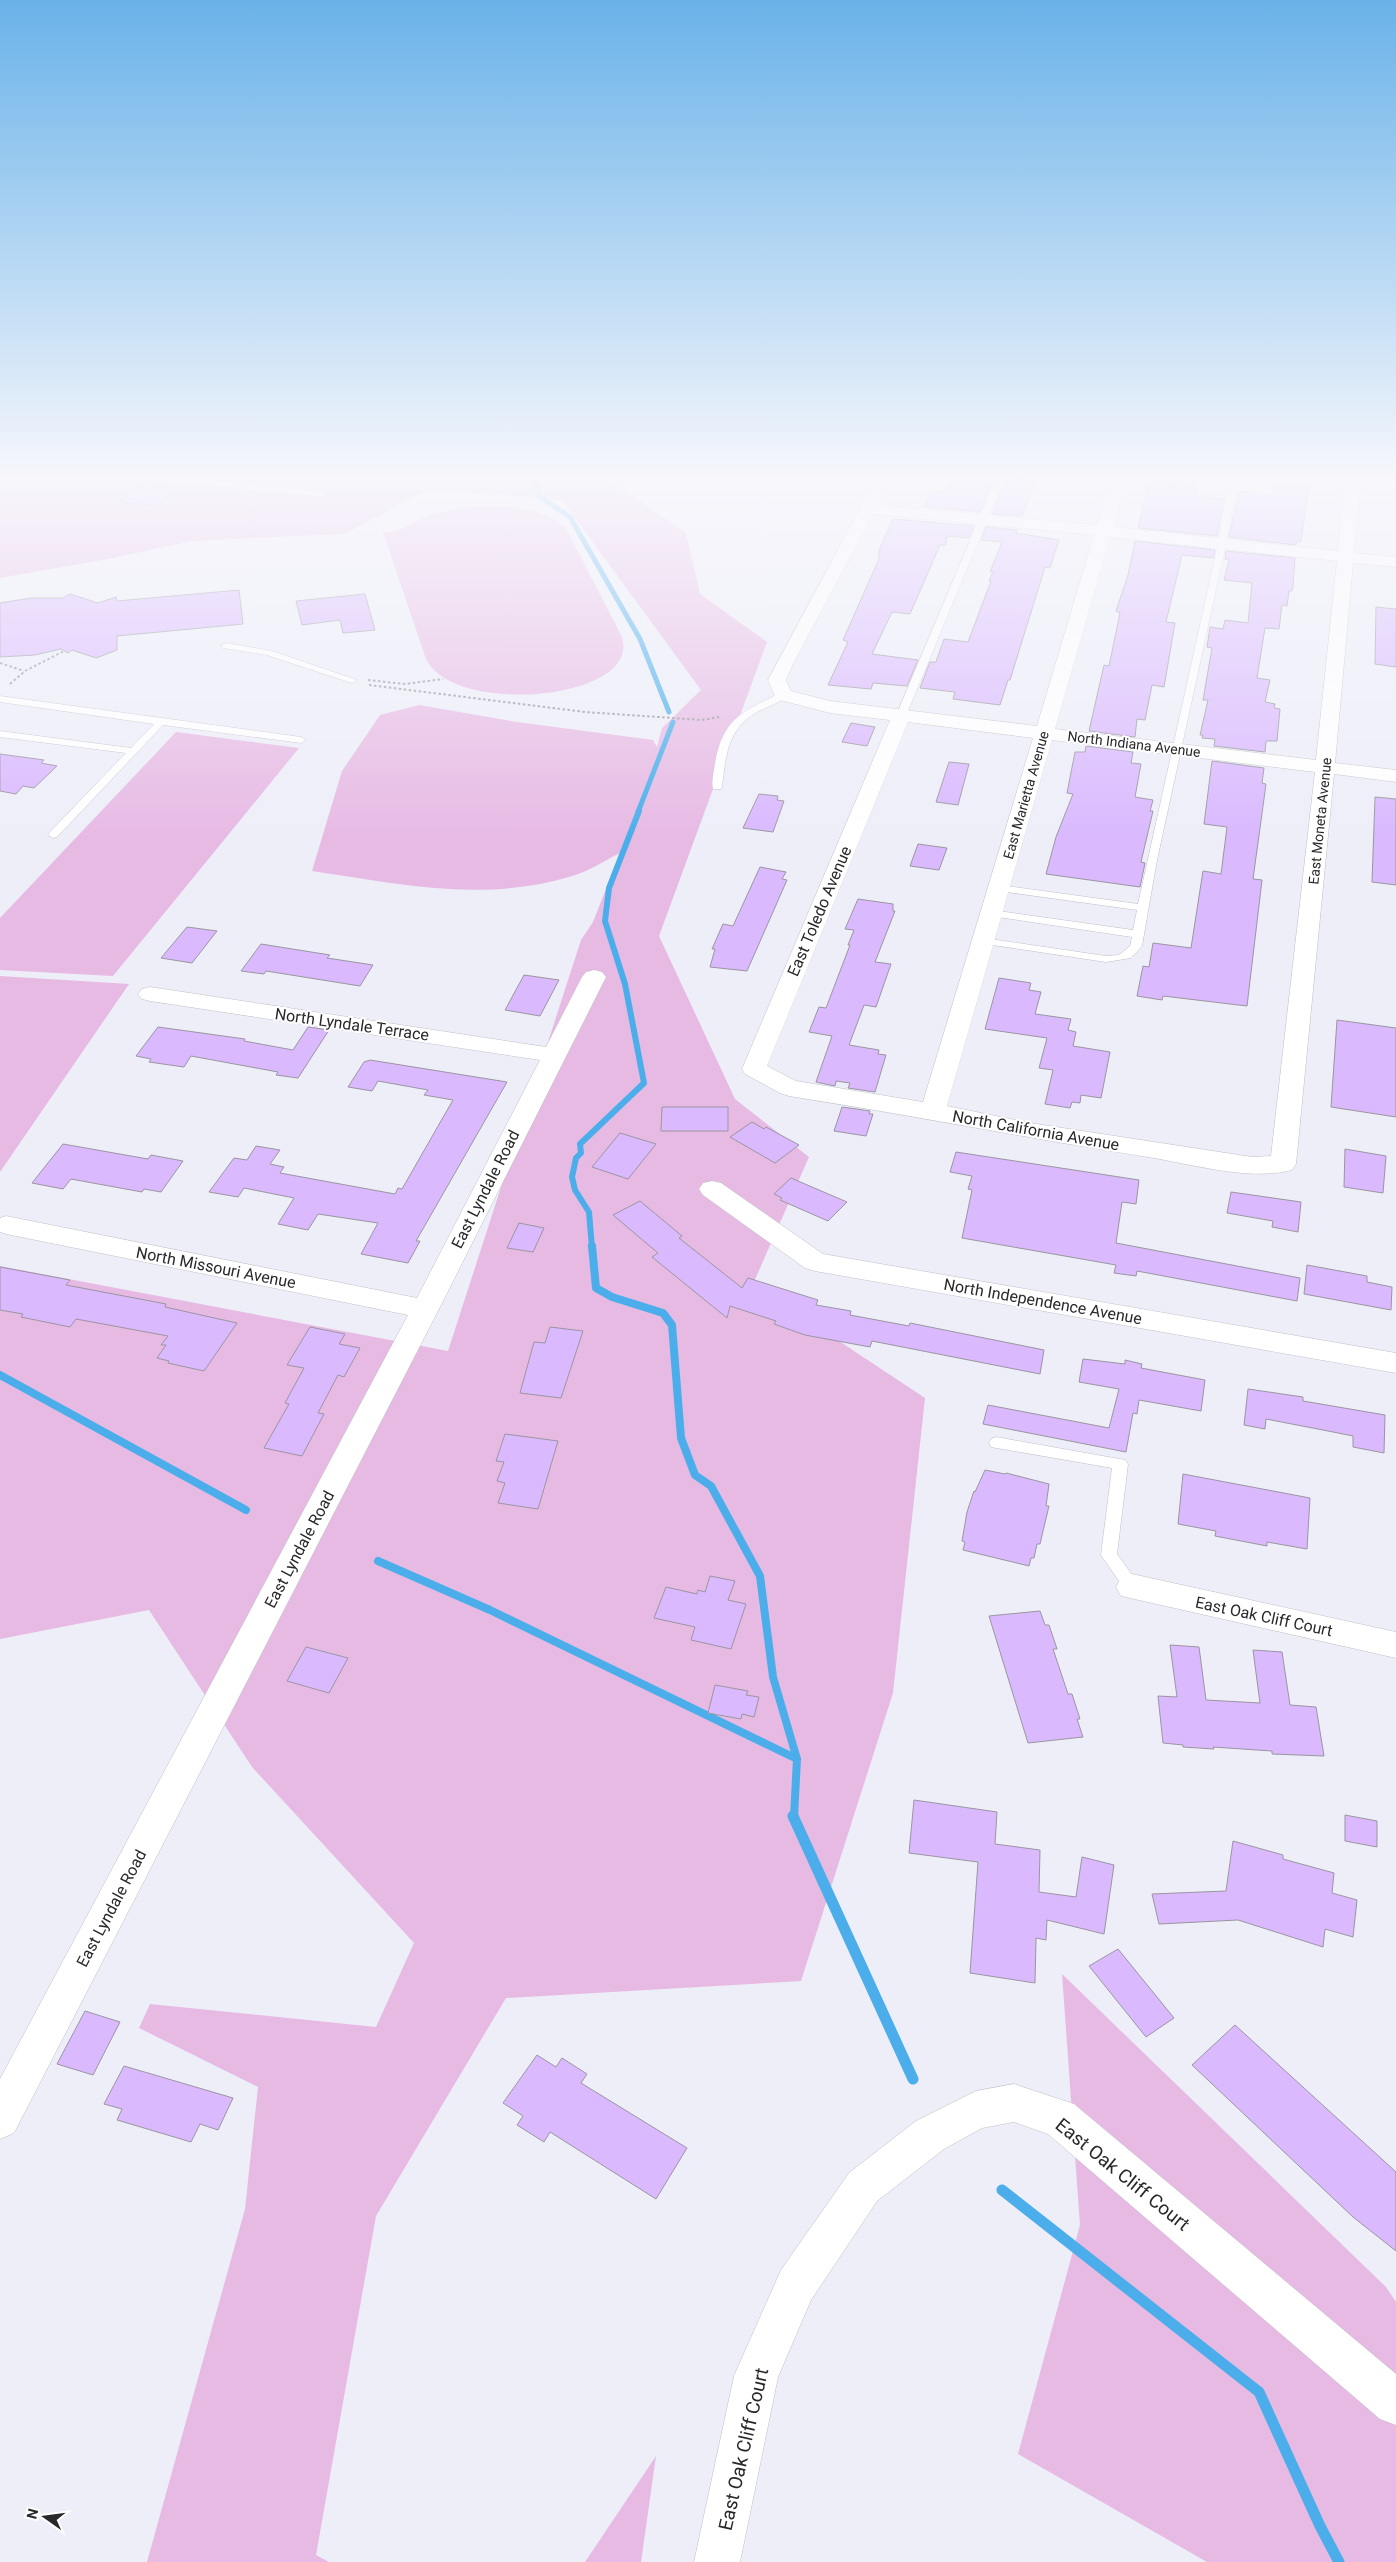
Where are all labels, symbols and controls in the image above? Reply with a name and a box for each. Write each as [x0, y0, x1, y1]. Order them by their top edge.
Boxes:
street label: North Indiana Avenue [1067, 728, 1201, 760]
street label: East Marietta Avenue [1000, 729, 1052, 861]
street label: East Moneta Avenue [1305, 757, 1335, 885]
street label: East Toledo Avenue [783, 843, 855, 979]
street label: North Lyndale Terrace [274, 1004, 430, 1045]
street label: North California Avenue [951, 1106, 1121, 1155]
street label: East Lyndale Road [447, 1127, 523, 1251]
street label: North Missouri Avenue [134, 1243, 297, 1292]
street label: North Independence Avenue [942, 1275, 1143, 1328]
street label: East Lyndale Road [261, 1487, 338, 1611]
street label: East Oak Cliff Court [1194, 1593, 1334, 1640]
street label: East Lyndale Road [73, 1846, 150, 1970]
street label: East Oak Cliff Court [1051, 2113, 1194, 2236]
street label: East Oak Cliff Court [714, 2366, 773, 2533]
north arrow [20, 2492, 70, 2542]
text: N [23, 2507, 41, 2521]

